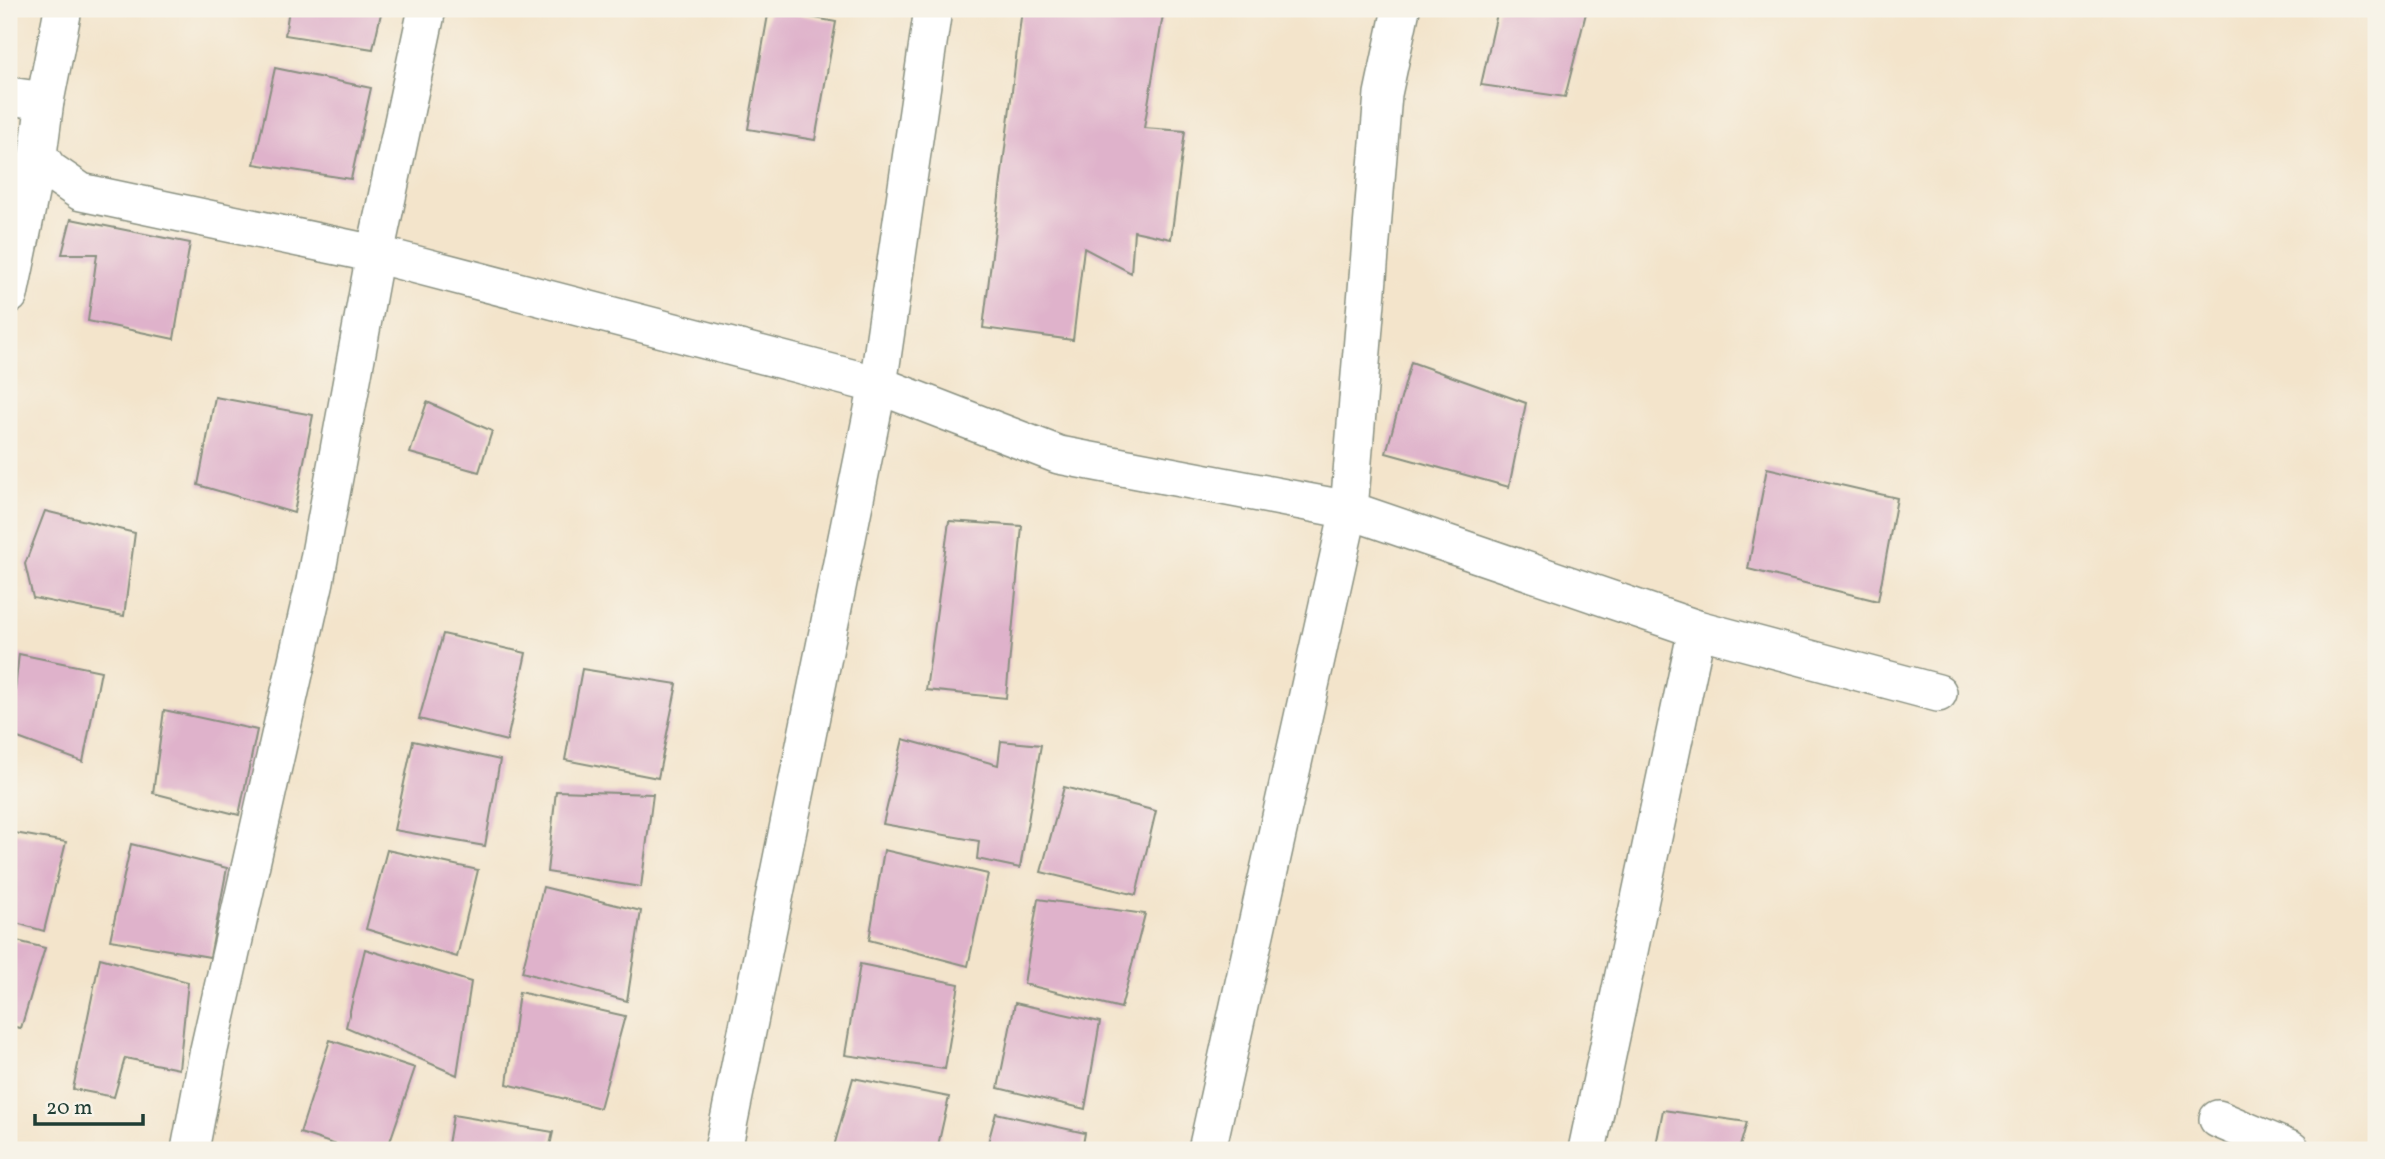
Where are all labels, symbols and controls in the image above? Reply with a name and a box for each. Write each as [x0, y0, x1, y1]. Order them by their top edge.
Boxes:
scale bar [35, 1082, 144, 1126]
text: 20 m [46, 1094, 92, 1123]

